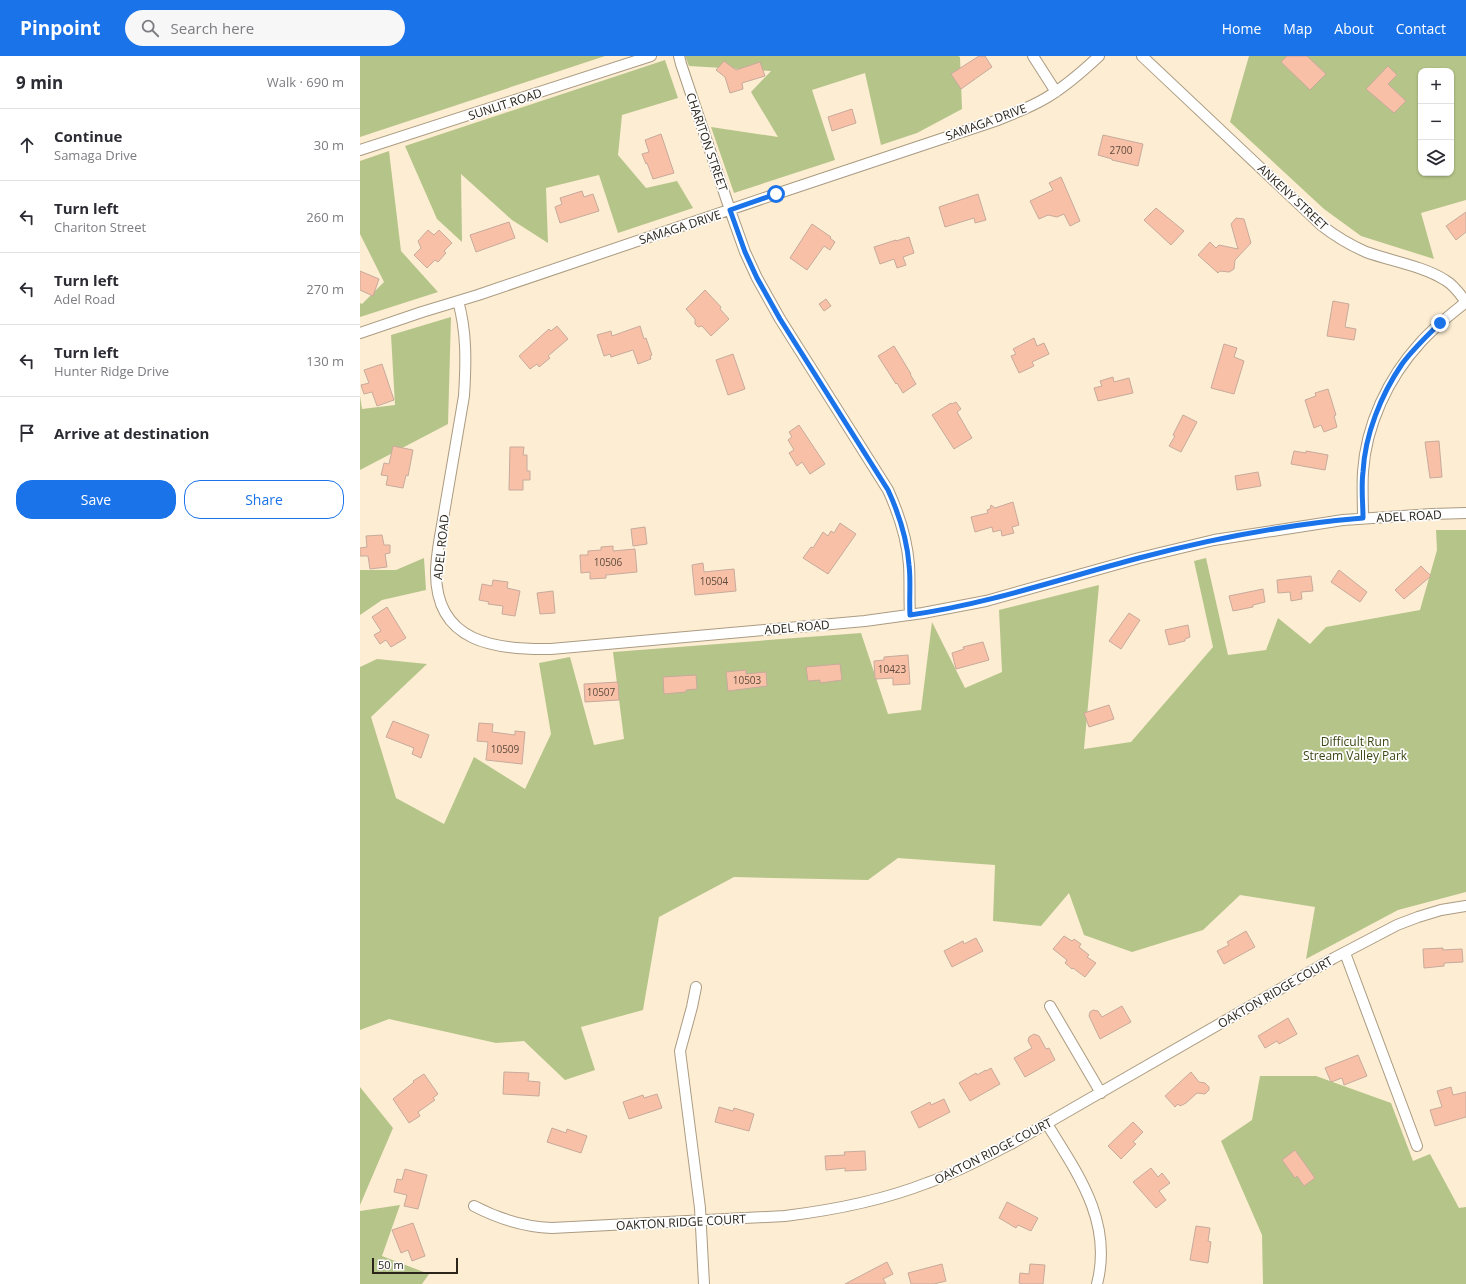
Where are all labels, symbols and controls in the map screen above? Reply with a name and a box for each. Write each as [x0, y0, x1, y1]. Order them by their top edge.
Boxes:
search box [125, 10, 405, 46]
text: Pinpoint [20, 15, 101, 41]
icon: search [139, 17, 161, 39]
text: Search here [171, 18, 254, 38]
text: Home [1222, 19, 1261, 38]
text: Map [1283, 19, 1312, 38]
text: About [1334, 19, 1374, 38]
text: Contact [1396, 19, 1446, 38]
map controls [1418, 68, 1454, 176]
button: + [1418, 68, 1454, 104]
text: 9 min [16, 71, 63, 94]
text: Walk · 690 m [267, 73, 344, 91]
street label: SUNLIT ROAD [466, 84, 544, 124]
street label: CHARITON STREET [682, 90, 732, 194]
street label: SAMAGA DRIVE [943, 99, 1029, 145]
button: − [1418, 104, 1454, 140]
text: Continue [54, 126, 122, 146]
icon: ahead [16, 134, 38, 156]
text: 30 m [314, 136, 344, 154]
button: layers [1418, 140, 1454, 176]
house number: 2700 [1110, 143, 1133, 157]
text: Samaga Drive [54, 146, 137, 164]
street label: ANKENY STREET [1254, 160, 1332, 234]
route start [767, 185, 785, 203]
text: Turn left [54, 198, 119, 218]
icon: left [16, 206, 38, 228]
street label: SAMAGA DRIVE [637, 206, 723, 248]
text: 260 m [306, 208, 344, 226]
text: Chariton Street [54, 218, 146, 236]
text: Turn left [54, 270, 119, 290]
icon: left [16, 278, 38, 300]
text: 270 m [306, 280, 344, 298]
text: Adel Road [54, 290, 115, 308]
route end [1431, 314, 1449, 332]
text: Turn left [54, 342, 119, 362]
icon: left [16, 350, 38, 372]
text: 130 m [306, 352, 344, 370]
text: Hunter Ridge Drive [54, 362, 169, 380]
icon: arrive [16, 422, 38, 444]
text: Arrive at destination [54, 423, 209, 443]
button: Save [16, 480, 176, 519]
button: Share [184, 480, 344, 519]
street label: ADEL ROAD [1376, 506, 1442, 526]
street label: ADEL ROAD [429, 514, 453, 580]
house number: 10506 [594, 555, 623, 569]
house number: 10504 [700, 574, 729, 588]
street label: ADEL ROAD [764, 616, 830, 638]
house number: 10423 [878, 662, 907, 676]
house number: 10503 [733, 673, 762, 687]
house number: 10507 [587, 685, 616, 699]
park label: Difficult Run Stream Valley Park [1303, 733, 1408, 764]
house number: 10509 [491, 742, 520, 756]
street label: OAKTON RIDGE COURT [1214, 952, 1336, 1032]
street label: OAKTON RIDGE COURT [931, 1114, 1055, 1188]
street label: OAKTON RIDGE COURT [616, 1210, 747, 1234]
scale bar [372, 1256, 458, 1275]
text: 50 m [378, 1257, 404, 1272]

